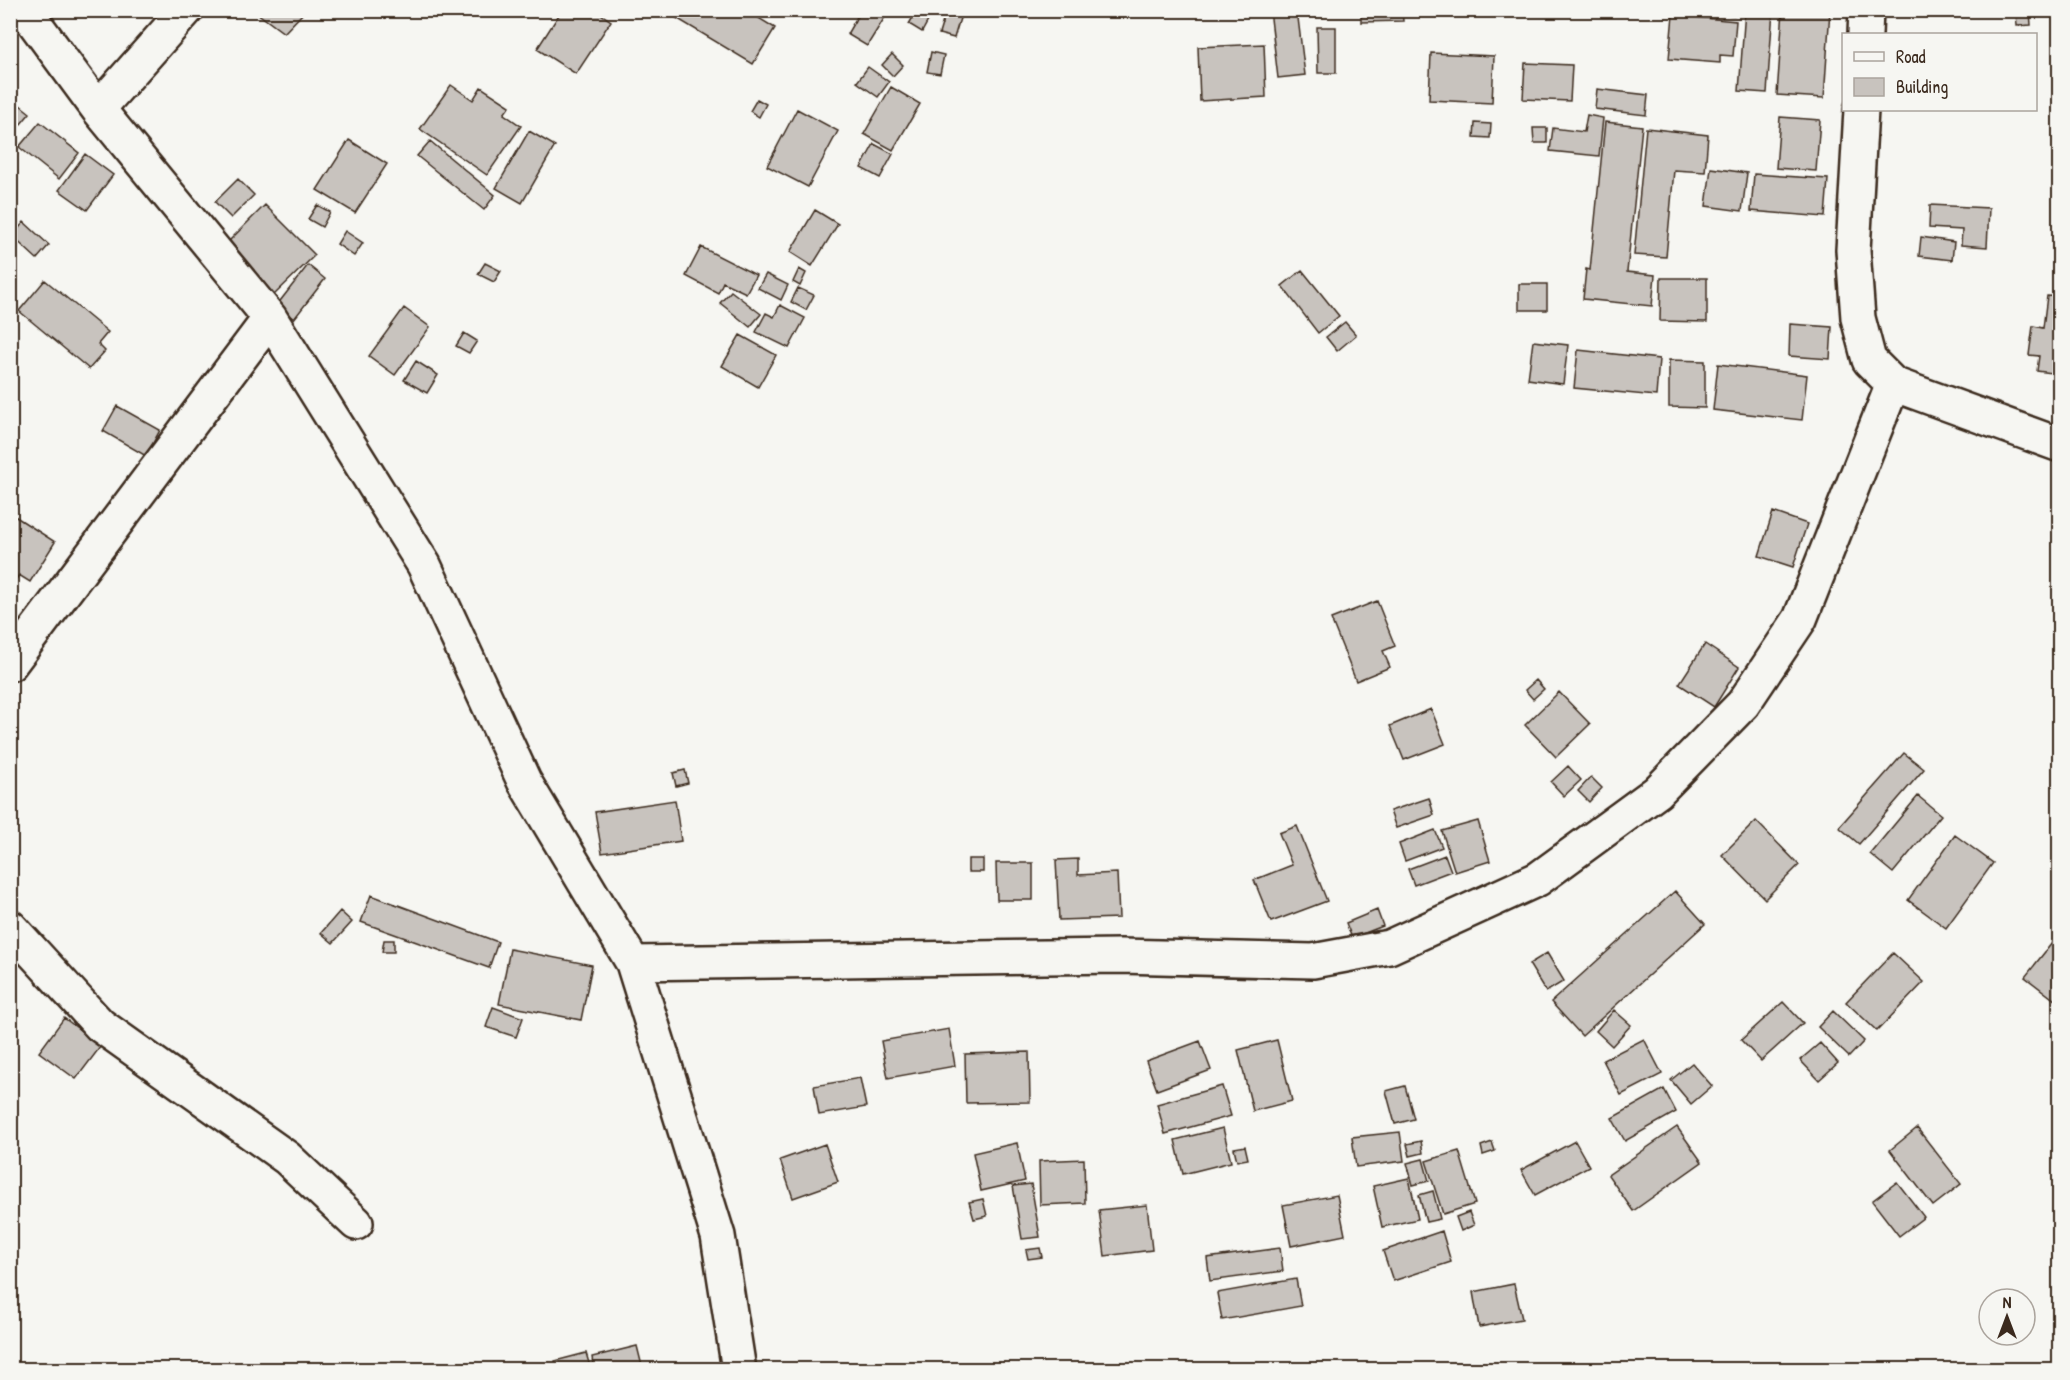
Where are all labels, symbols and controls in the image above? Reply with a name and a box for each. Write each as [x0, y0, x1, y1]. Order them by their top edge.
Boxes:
legend [1842, 33, 2037, 111]
text: Road [1896, 44, 1926, 69]
text: Building [1896, 74, 1948, 99]
north arrow [1977, 1287, 2037, 1347]
text: N [2003, 1291, 2012, 1313]

